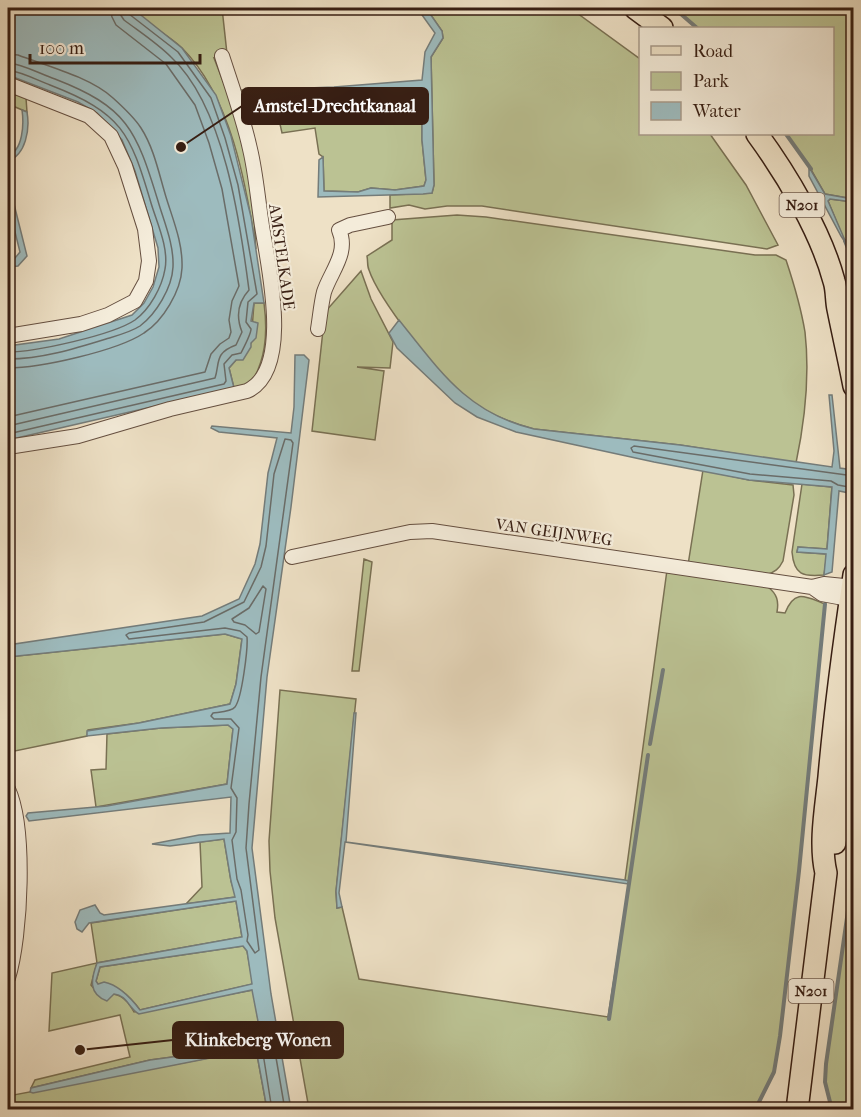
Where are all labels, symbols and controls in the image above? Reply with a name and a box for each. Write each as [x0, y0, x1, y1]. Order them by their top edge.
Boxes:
scale bar [30, 27, 200, 65]
legend [639, 27, 834, 135]
text: 100 m [39, 38, 84, 59]
text: Road [693, 41, 733, 62]
text: Park [693, 71, 730, 92]
callout: Amstel-Drechtkanaal [242, 88, 428, 124]
text: Amstel-Drechtkanaal [253, 96, 417, 117]
text: Water [692, 101, 741, 122]
road number: N201 [780, 193, 824, 217]
street label: AMSTELKADE [265, 202, 299, 312]
street label: VAN GEIJNWEG [493, 514, 614, 550]
road number: N201 [788, 979, 834, 1003]
callout: Klinkeberg Wonen [173, 1022, 343, 1058]
text: Klinkeberg Wonen [185, 1030, 332, 1051]

